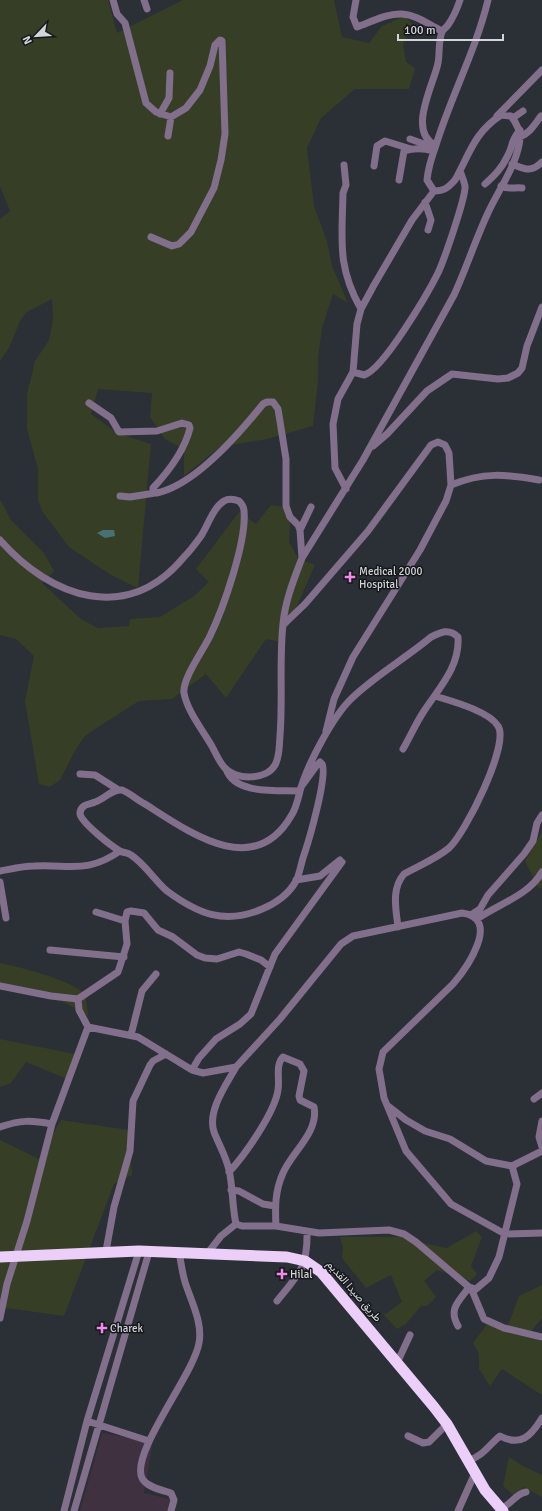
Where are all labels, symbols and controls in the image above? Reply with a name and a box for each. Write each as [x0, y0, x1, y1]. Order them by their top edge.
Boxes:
north arrow [16, 16, 56, 56]
scale bar [398, 16, 503, 42]
text: 100 m [404, 23, 436, 38]
text: N [20, 34, 35, 46]
place label: Medical 2000 Hospital [359, 565, 422, 591]
marker: Medical 2000 Hospital [344, 571, 356, 583]
street label: طريق صيدا القديم [323, 1258, 384, 1325]
place label: Hilal [290, 1268, 312, 1281]
marker: Hilal [277, 1269, 287, 1279]
place label: Charek [110, 1322, 144, 1335]
marker: Charek [97, 1323, 107, 1333]

